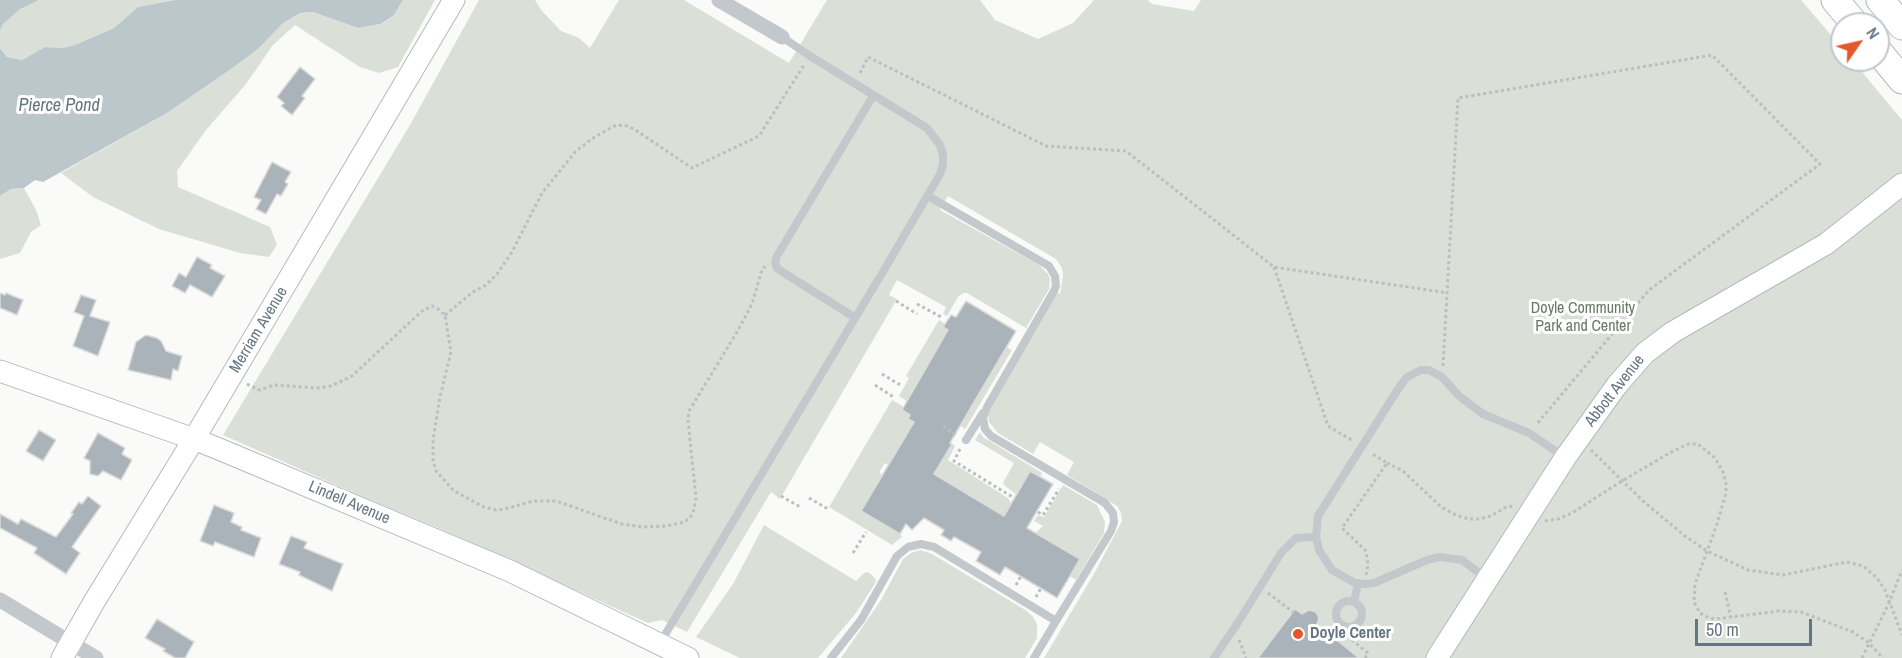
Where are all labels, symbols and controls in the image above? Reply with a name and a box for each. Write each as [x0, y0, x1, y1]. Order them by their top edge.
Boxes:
north arrow [1830, 12, 1890, 72]
text: N [1861, 23, 1885, 43]
water label: Pierce Pond [18, 95, 100, 117]
street label: Merriam Avenue [226, 284, 292, 376]
park label: Doyle Community Park and Center [1531, 299, 1635, 337]
street label: Abbott Avenue [1581, 351, 1649, 431]
street label: Lindell Avenue [305, 477, 393, 529]
scale bar [1698, 607, 1815, 645]
text: 50 m [1706, 617, 1739, 642]
place label: Doyle Center [1310, 624, 1391, 644]
marker: Doyle Center [1291, 627, 1305, 641]

